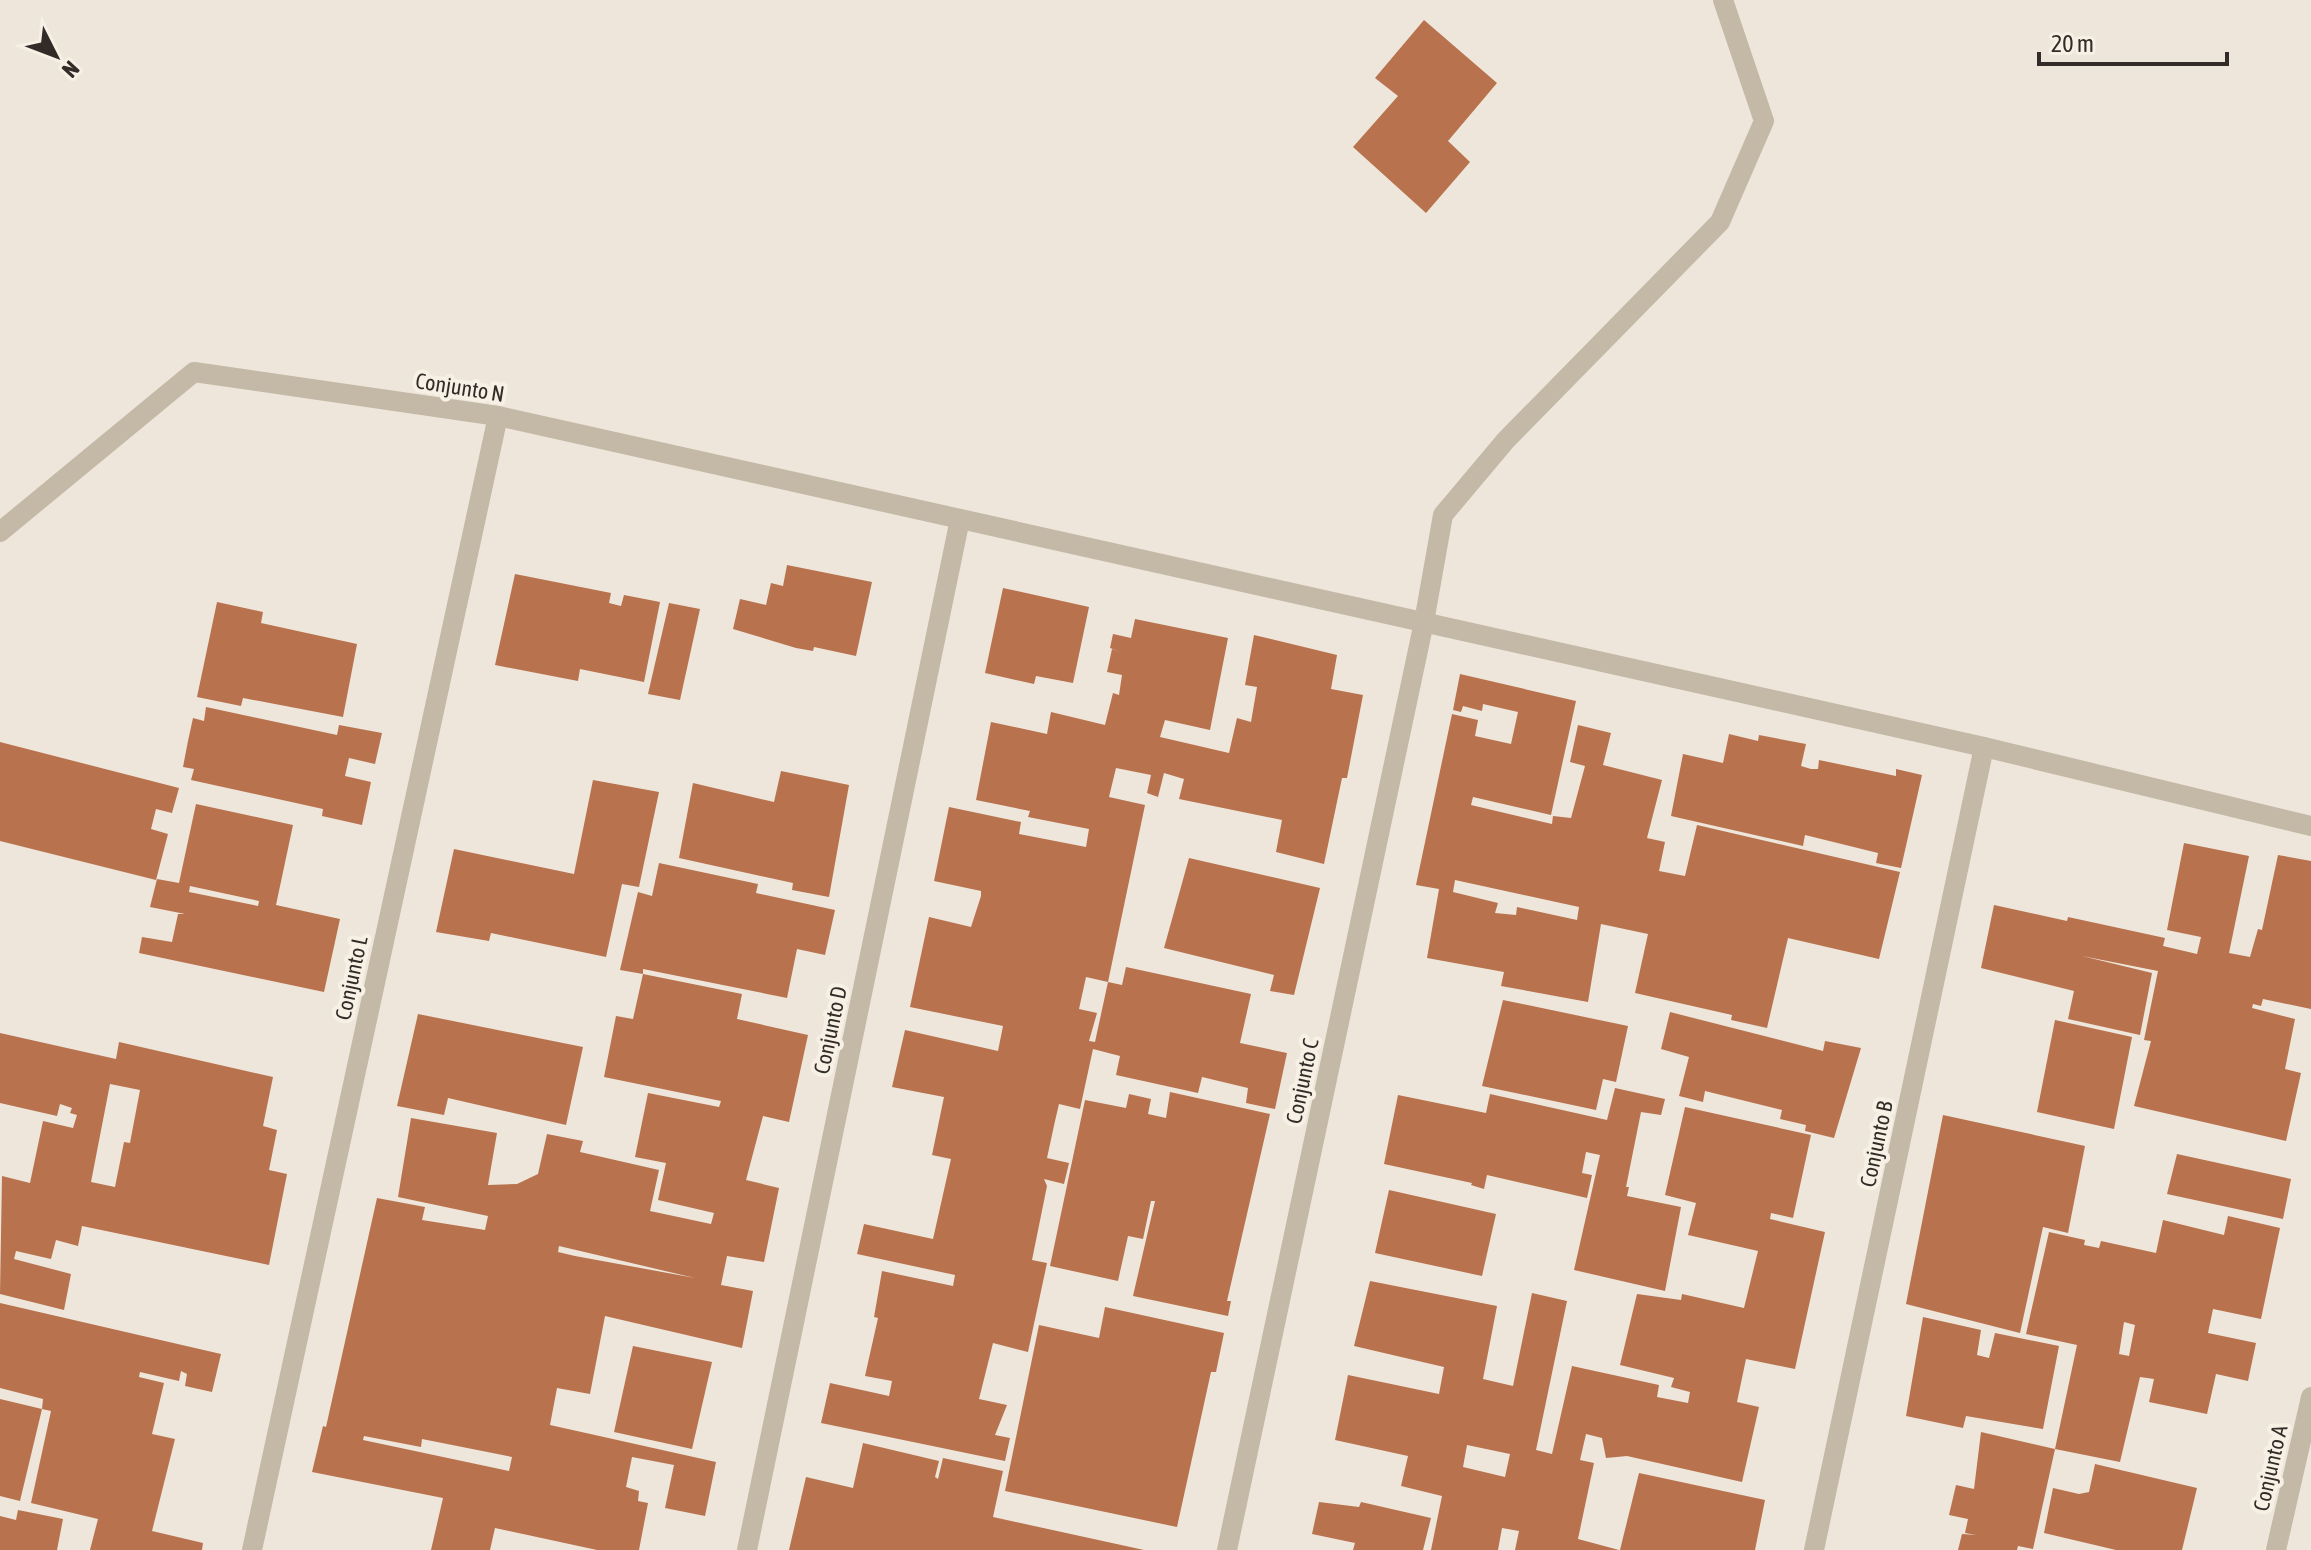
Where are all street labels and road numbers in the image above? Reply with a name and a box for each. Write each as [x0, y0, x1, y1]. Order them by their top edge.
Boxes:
street label: Conjunto N [414, 367, 506, 407]
street label: Conjunto L [329, 933, 373, 1022]
street label: Conjunto D [808, 984, 852, 1076]
street label: Conjunto C [1280, 1036, 1324, 1126]
street label: Conjunto B [1854, 1098, 1898, 1189]
street label: Conjunto A [2247, 1422, 2293, 1514]

